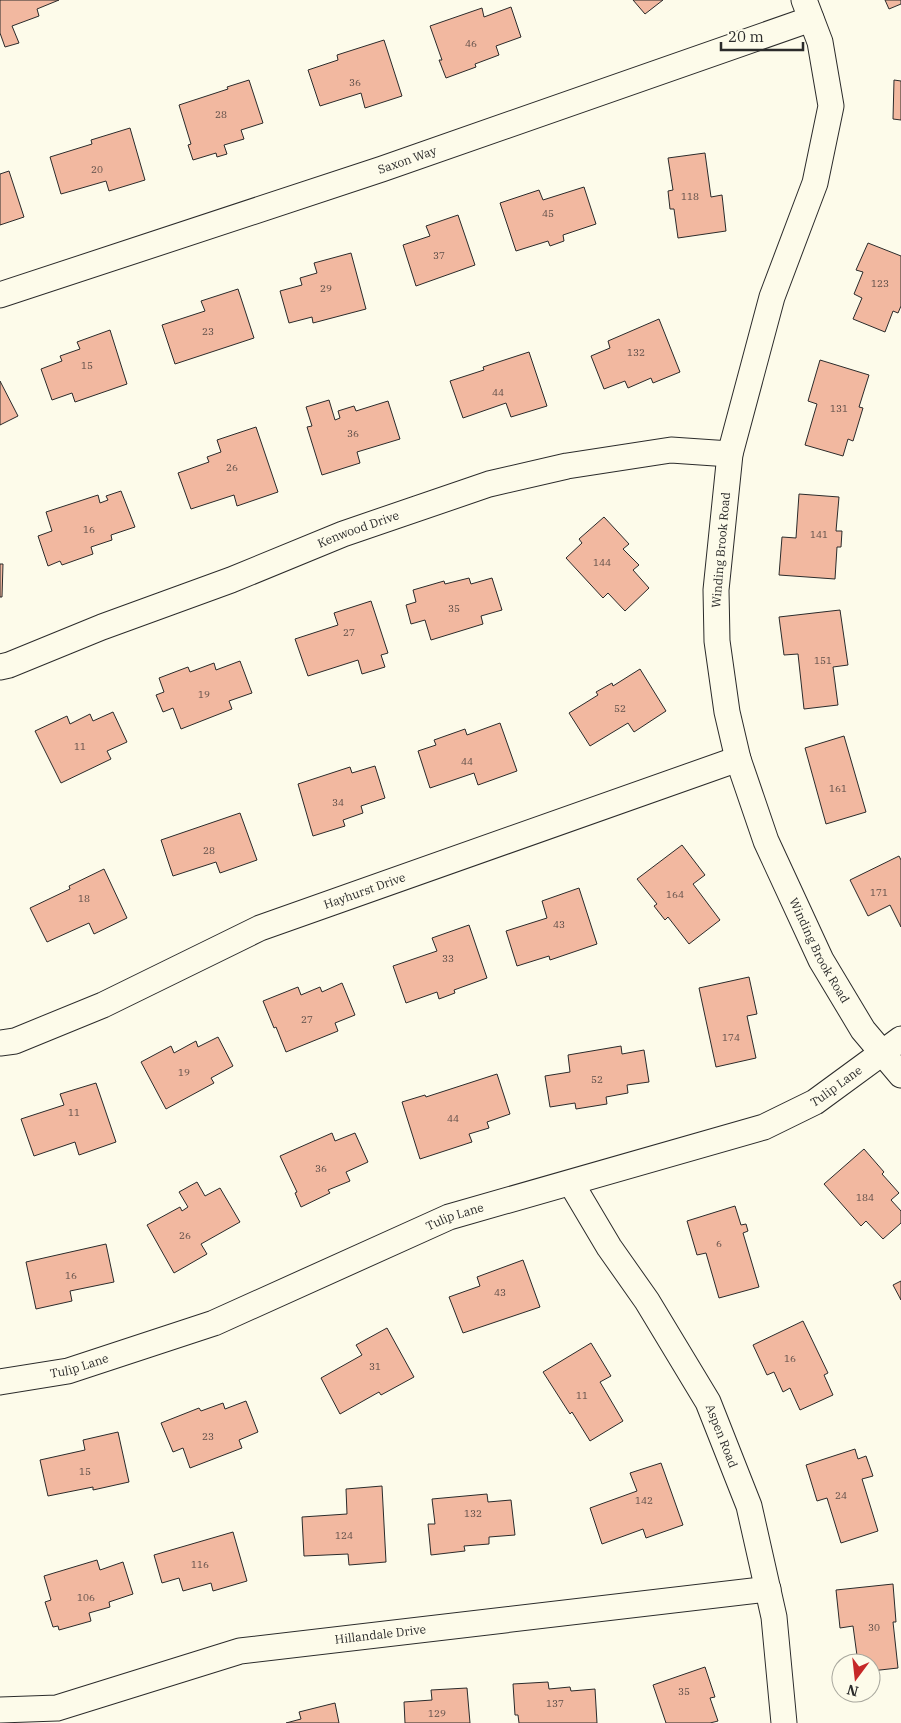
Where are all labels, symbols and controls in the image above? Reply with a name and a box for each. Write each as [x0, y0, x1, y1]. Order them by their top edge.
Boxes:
scale bar [721, 20, 804, 52]
text: 20 m [728, 27, 764, 46]
house number: 46 [465, 37, 477, 50]
house number: 36 [349, 76, 361, 89]
house number: 28 [215, 108, 227, 121]
street label: Saxon Way [376, 142, 439, 177]
house number: 20 [91, 163, 103, 176]
house number: 118 [681, 190, 699, 203]
house number: 45 [542, 207, 554, 220]
house number: 37 [433, 249, 445, 262]
house number: 123 [871, 277, 889, 290]
house number: 29 [320, 282, 332, 295]
house number: 23 [202, 325, 214, 338]
house number: 132 [627, 346, 645, 359]
house number: 15 [81, 359, 93, 372]
house number: 44 [492, 386, 504, 399]
house number: 131 [830, 402, 848, 415]
house number: 36 [347, 427, 359, 440]
house number: 26 [226, 461, 238, 474]
street label: Winding Brook Road [708, 491, 733, 609]
street label: Kenwood Drive [315, 507, 401, 551]
house number: 16 [83, 523, 95, 536]
house number: 141 [810, 528, 828, 541]
house number: 144 [593, 556, 611, 569]
house number: 35 [448, 602, 460, 615]
house number: 27 [343, 626, 355, 639]
house number: 151 [814, 654, 832, 667]
house number: 19 [198, 688, 210, 701]
house number: 52 [614, 702, 626, 715]
house number: 11 [74, 740, 86, 753]
house number: 44 [461, 755, 473, 768]
house number: 161 [829, 782, 847, 795]
house number: 34 [332, 796, 344, 809]
house number: 28 [203, 844, 215, 857]
street label: Hayhurst Drive [321, 869, 407, 912]
house number: 171 [870, 886, 888, 899]
house number: 164 [666, 888, 684, 901]
house number: 18 [78, 892, 90, 905]
street label: Winding Brook Road [786, 895, 853, 1006]
house number: 43 [553, 918, 565, 931]
house number: 33 [442, 952, 454, 965]
house number: 27 [301, 1013, 313, 1026]
house number: 174 [722, 1031, 740, 1044]
street label: Tulip Lane [808, 1062, 865, 1110]
house number: 19 [178, 1066, 190, 1079]
house number: 52 [591, 1073, 603, 1086]
house number: 11 [68, 1106, 80, 1119]
house number: 44 [447, 1112, 459, 1125]
house number: 36 [315, 1162, 327, 1175]
house number: 184 [856, 1191, 874, 1204]
street label: Tulip Lane [423, 1199, 485, 1233]
house number: 26 [179, 1229, 191, 1242]
house number: 6 [716, 1237, 722, 1250]
house number: 16 [65, 1269, 77, 1282]
house number: 43 [494, 1286, 506, 1299]
street label: Tulip Lane [49, 1350, 110, 1381]
house number: 16 [784, 1352, 796, 1365]
house number: 31 [369, 1360, 381, 1373]
house number: 11 [576, 1389, 588, 1402]
street label: Aspen Road [703, 1402, 741, 1470]
house number: 23 [202, 1430, 214, 1443]
house number: 15 [79, 1465, 91, 1478]
house number: 24 [835, 1489, 847, 1502]
house number: 142 [635, 1494, 653, 1507]
house number: 132 [464, 1507, 482, 1520]
house number: 124 [335, 1529, 353, 1542]
house number: 116 [191, 1558, 209, 1571]
house number: 106 [77, 1591, 95, 1604]
street label: Hillandale Drive [334, 1621, 427, 1647]
house number: 30 [868, 1621, 880, 1634]
north arrow [831, 1653, 881, 1703]
text: N [845, 1680, 860, 1701]
house number: 35 [678, 1685, 690, 1698]
house number: 137 [546, 1697, 564, 1710]
house number: 129 [428, 1707, 446, 1720]

